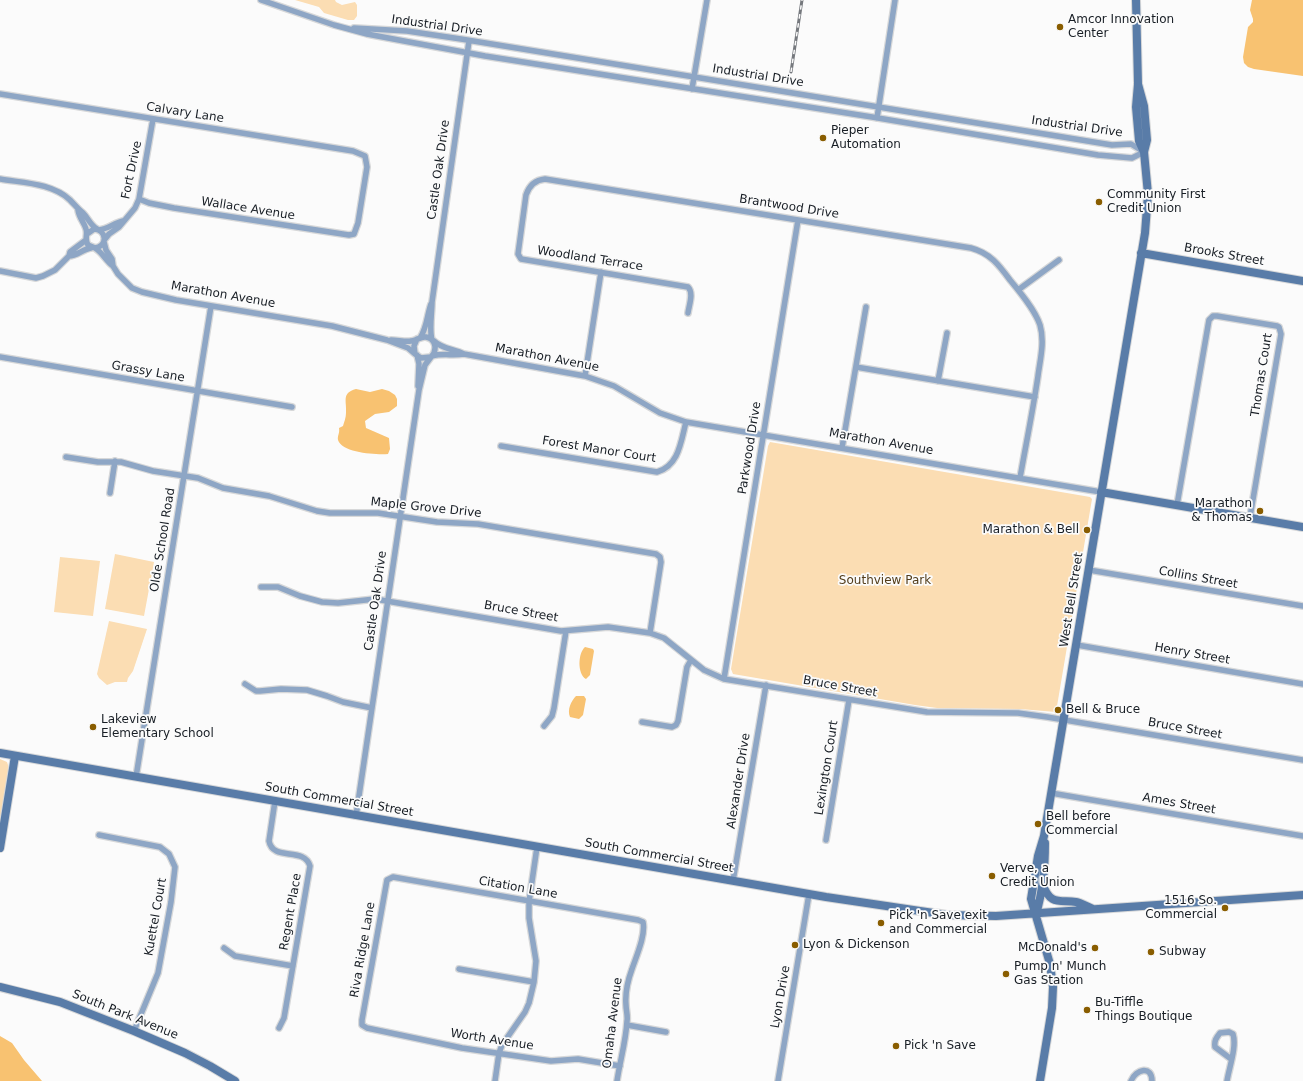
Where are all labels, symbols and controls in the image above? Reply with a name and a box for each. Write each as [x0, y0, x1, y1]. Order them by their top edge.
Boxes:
street label: Industrial Drive [390, 12, 484, 40]
place label: Amcor Innovation Center [1068, 13, 1174, 41]
marker: Amcor Innovation Center [1055, 22, 1065, 32]
street label: Industrial Drive [711, 62, 805, 90]
street label: Calvary Lane [145, 100, 225, 126]
street label: Industrial Drive [1030, 113, 1124, 141]
street label: Castle Oak Drive [425, 119, 453, 221]
place label: Pieper Automation [831, 124, 901, 152]
marker: Pieper Automation [818, 133, 828, 143]
street label: Fort Drive [119, 140, 145, 200]
place label: Community First Credit Union [1107, 188, 1206, 216]
street label: Brantwood Drive [738, 192, 840, 222]
street label: Wallace Avenue [200, 194, 296, 224]
marker: Community First Credit Union [1094, 197, 1104, 207]
street label: Brooks Street [1183, 241, 1265, 269]
street label: Woodland Terrace [536, 244, 644, 274]
street label: Marathon Avenue [170, 279, 276, 311]
street label: Thomas Court [1248, 332, 1276, 418]
street label: Marathon Avenue [494, 341, 600, 375]
street label: Grassy Lane [110, 358, 186, 386]
street label: Parkwood Drive [736, 401, 764, 495]
street label: Marathon Avenue [828, 426, 934, 458]
street label: Forest Manor Court [541, 434, 657, 466]
street label: Olde School Road [148, 487, 178, 593]
street label: Maple Grove Drive [370, 495, 482, 521]
place label: Marathon & Thomas [1191, 497, 1252, 525]
marker: Marathon & Thomas [1255, 506, 1265, 516]
place label: Marathon & Bell [982, 523, 1079, 537]
marker: Marathon & Bell [1082, 525, 1092, 535]
street label: Castle Oak Drive [362, 550, 390, 652]
street label: West Bell Street [1057, 552, 1087, 648]
street label: Collins Street [1157, 564, 1239, 592]
park label: Southview Park [839, 574, 931, 588]
street label: Bruce Street [483, 598, 559, 626]
street label: Henry Street [1153, 640, 1231, 668]
street label: Bruce Street [802, 673, 878, 701]
place label: Bell & Bruce [1066, 703, 1140, 717]
marker: Bell & Bruce [1053, 705, 1063, 715]
place label: Lakeview Elementary School [101, 713, 214, 741]
street label: Bruce Street [1147, 715, 1223, 743]
street label: Lexington Court [812, 720, 842, 816]
marker: Lakeview Elementary School [88, 722, 98, 732]
street label: Alexander Drive [724, 732, 754, 830]
street label: South Commercial Street [264, 780, 414, 820]
street label: Ames Street [1141, 791, 1217, 817]
place label: Bell before Commercial [1046, 810, 1118, 838]
marker: Bell before Commercial [1033, 819, 1043, 829]
street label: South Commercial Street [584, 836, 734, 876]
place label: Verve, a Credit Union [1000, 862, 1075, 890]
marker: Verve, a Credit Union [987, 871, 997, 881]
street label: Regent Place [277, 872, 305, 952]
street label: Citation Lane [478, 874, 558, 902]
street label: Kuettel Court [142, 877, 170, 957]
place label: 1516 So. Commercial [1145, 894, 1217, 922]
street label: Riva Ridge Lane [347, 901, 379, 999]
marker: 1516 So. Commercial [1220, 903, 1230, 913]
place label: Pick 'n Save exit and Commercial [889, 909, 987, 937]
marker: Pick 'n Save exit and Commercial [876, 918, 886, 928]
place label: Lyon & Dickenson [803, 938, 910, 952]
marker: Lyon & Dickenson [790, 940, 800, 950]
place label: McDonald's [1018, 941, 1087, 955]
marker: McDonald's [1090, 943, 1100, 953]
place label: Subway [1159, 945, 1206, 959]
marker: Subway [1146, 947, 1156, 957]
place label: Pump n' Munch Gas Station [1014, 960, 1106, 988]
street label: Lyon Drive [768, 965, 794, 1029]
marker: Pump n' Munch Gas Station [1001, 969, 1011, 979]
street label: Omaha Avenue [600, 977, 626, 1069]
street label: South Park Avenue [70, 987, 180, 1043]
place label: Bu-Tiffle Things Boutique [1095, 996, 1192, 1024]
marker: Bu-Tiffle Things Boutique [1082, 1005, 1092, 1015]
street label: Worth Avenue [449, 1026, 535, 1054]
place label: Pick 'n Save [904, 1039, 976, 1053]
marker: Pick 'n Save [891, 1041, 901, 1051]

